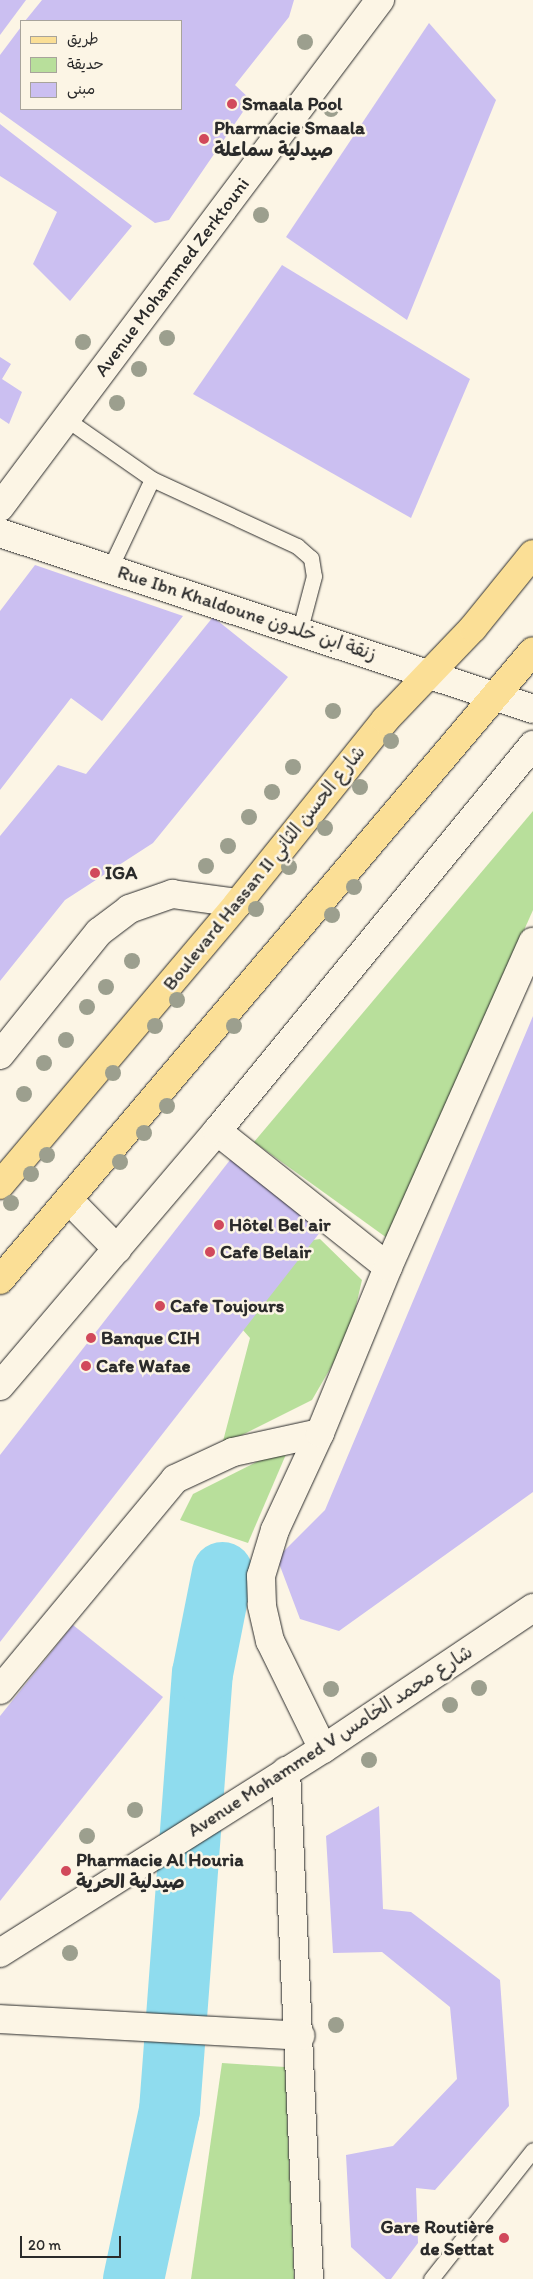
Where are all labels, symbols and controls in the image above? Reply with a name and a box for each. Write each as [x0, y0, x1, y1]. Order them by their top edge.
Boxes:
legend [20, 20, 182, 110]
text: طريق [67, 30, 99, 48]
text: حديقة [67, 55, 104, 73]
text: مبنى [67, 80, 95, 98]
place label: Smaala Pool [242, 93, 342, 115]
marker: Smaala Pool [226, 98, 238, 110]
place label: Pharmacie Smaala صيدلية سماعلة [214, 117, 366, 161]
marker: Pharmacie Smaala صيدلية سماعلة [198, 133, 210, 145]
street label: Avenue Mohammed Zerktouni [90, 173, 254, 381]
street label: Rue Ibn Khaldoune زنقة ابن خلدون [115, 560, 379, 666]
street label: Boulevard Hassan II شارع الحسن الثاني [158, 741, 370, 995]
place label: IGA [105, 862, 137, 884]
marker: IGA [89, 867, 101, 879]
place label: Hôtel Bel air [229, 1214, 331, 1236]
marker: Hôtel Bel air [213, 1219, 225, 1231]
place label: Cafe Belair [220, 1241, 310, 1263]
marker: Cafe Belair [204, 1246, 216, 1258]
place label: Cafe Toujours [170, 1295, 282, 1317]
marker: Cafe Toujours [154, 1300, 166, 1312]
place label: Banque CIH [101, 1327, 200, 1349]
marker: Banque CIH [85, 1332, 97, 1344]
place label: Cafe Wafae [96, 1355, 189, 1377]
marker: Cafe Wafae [80, 1360, 92, 1372]
street label: Avenue Mohammed V شارع محمد الخامس [183, 1640, 477, 1842]
place label: Pharmacie Al Houria صيدلية الحرية [76, 1849, 244, 1893]
marker: Pharmacie Al Houria صيدلية الحرية [60, 1865, 72, 1877]
place label: Gare Routière de Settat [381, 2216, 494, 2260]
scale bar [22, 2226, 124, 2258]
marker: Gare Routière de Settat [498, 2232, 510, 2244]
text: 20 m [28, 2236, 61, 2254]

